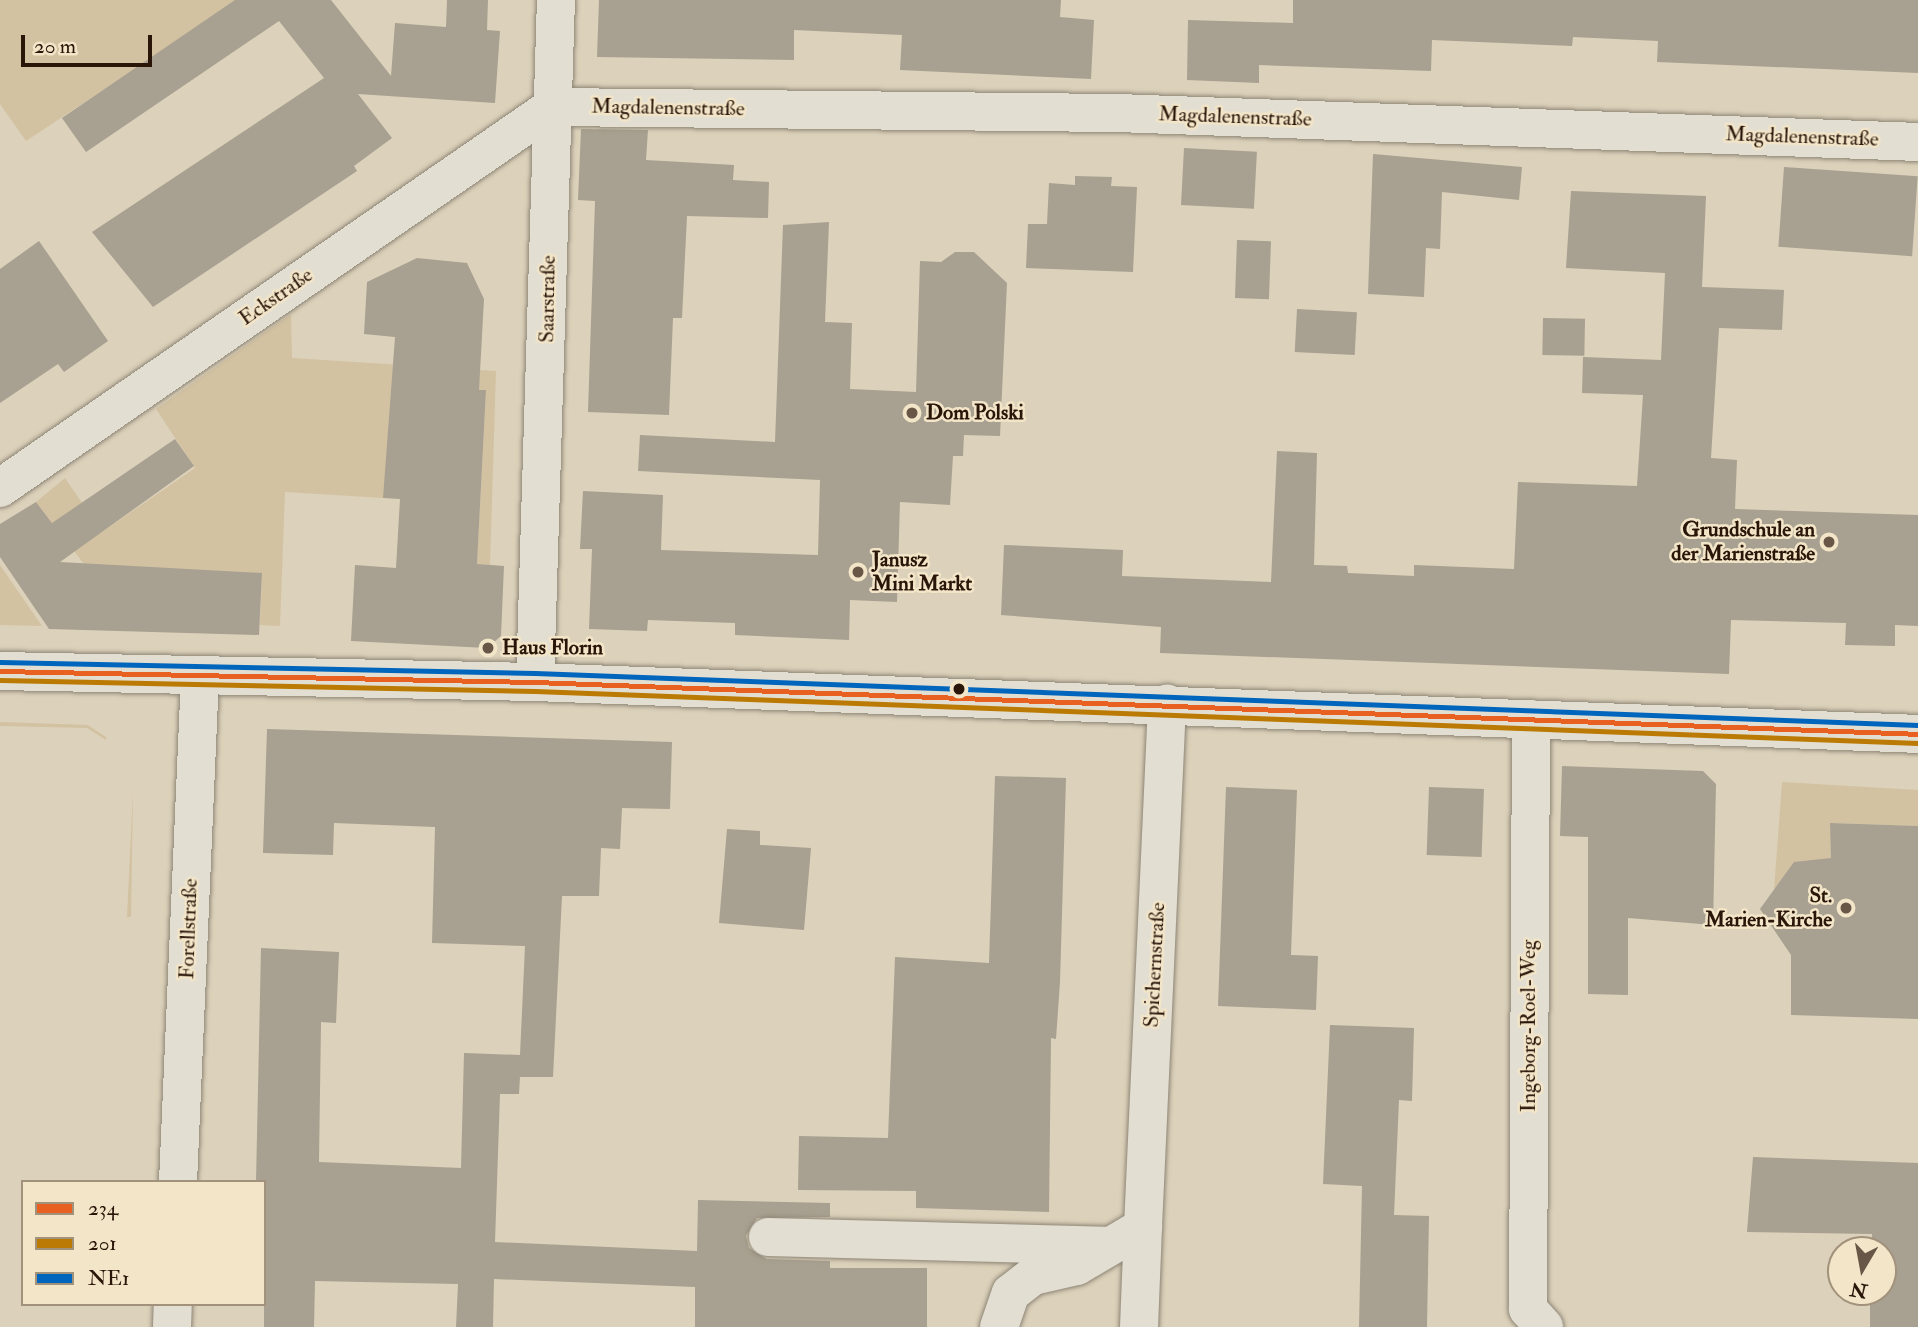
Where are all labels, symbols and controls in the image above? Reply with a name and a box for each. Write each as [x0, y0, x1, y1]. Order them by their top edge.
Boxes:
scale bar [24, 21, 156, 65]
text: 20 m [34, 33, 76, 60]
street label: Magdalenenstraße [591, 94, 745, 122]
street label: Magdalenenstraße [1158, 102, 1312, 132]
street label: Magdalenenstraße [1725, 122, 1879, 152]
street label: Saarstraße [535, 255, 561, 343]
street label: Eckstraße [234, 263, 318, 331]
place label: Dom Polski [926, 400, 1024, 426]
marker: Dom Polski [904, 405, 920, 421]
place label: Grundschule an der Marienstraße [1671, 517, 1815, 567]
marker: Grundschule an der Marienstraße [1821, 534, 1837, 550]
place label: Janusz Mini Markt [872, 547, 972, 597]
marker: Janusz Mini Markt [850, 564, 866, 580]
place label: Haus Florin [502, 635, 603, 661]
marker: Haus Florin [480, 640, 496, 656]
unlabelled marker [952, 682, 966, 696]
street label: Forellstraße [175, 878, 203, 980]
place label: St. Marien-Kirche [1705, 883, 1832, 933]
marker: St. Marien-Kirche [1838, 900, 1854, 916]
street label: Spichernstraße [1139, 902, 1171, 1028]
street label: Ingeborg-Roel-Weg [1516, 940, 1542, 1112]
legend [21, 1180, 266, 1306]
text: 234 [88, 1195, 118, 1222]
text: 201 [88, 1230, 117, 1257]
north arrow [1827, 1236, 1897, 1306]
text: NE1 [88, 1265, 129, 1292]
text: N [1848, 1276, 1869, 1303]

